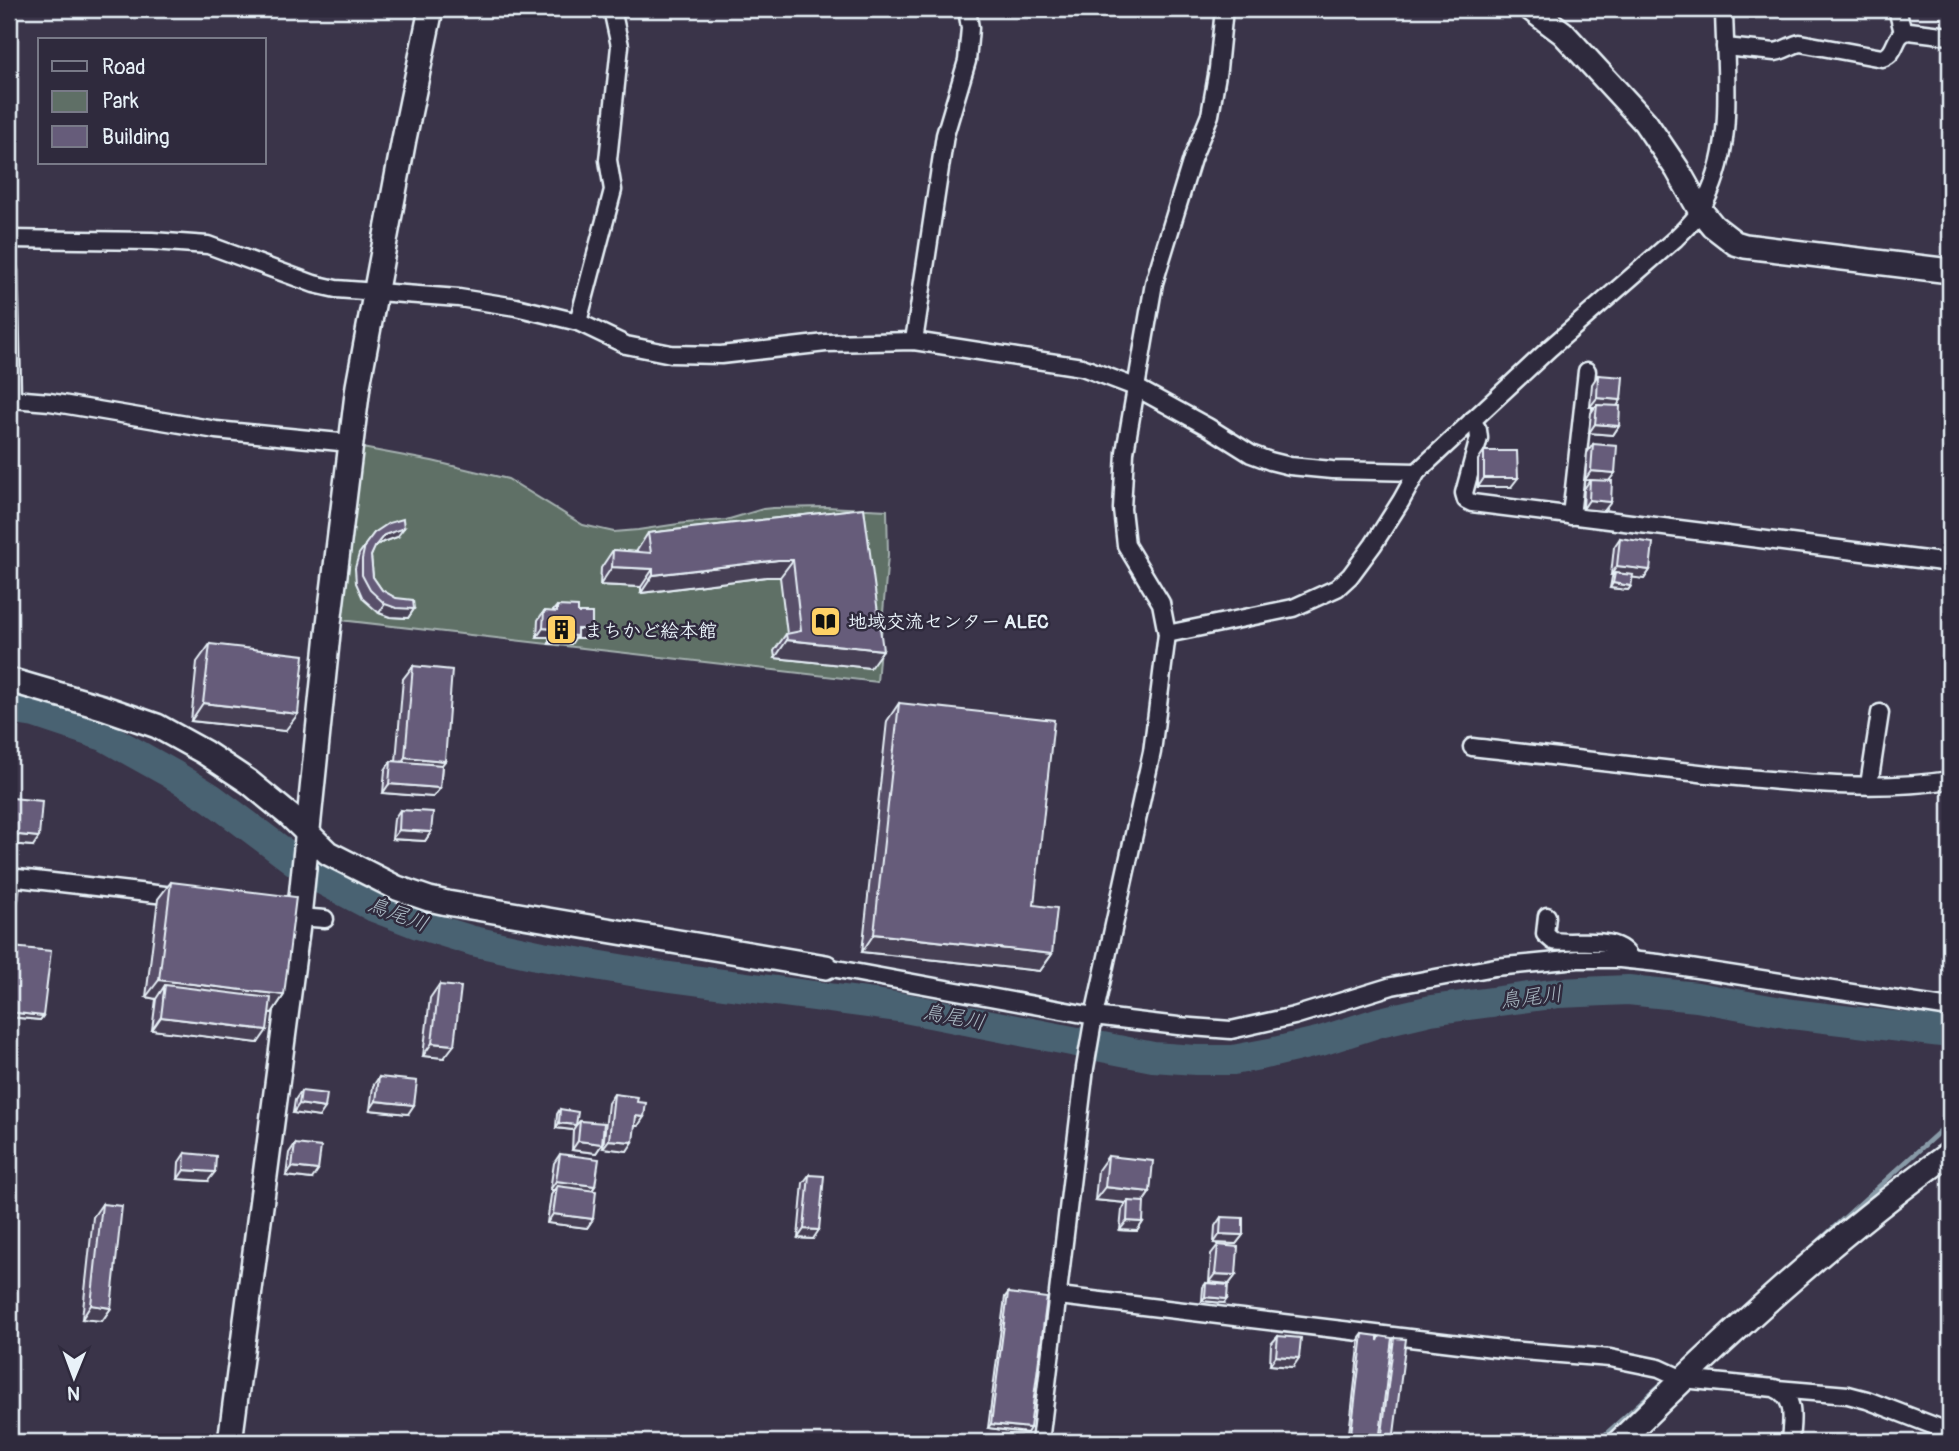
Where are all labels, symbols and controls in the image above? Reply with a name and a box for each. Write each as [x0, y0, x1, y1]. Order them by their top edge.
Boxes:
legend [38, 38, 266, 164]
text: Road [102, 54, 146, 81]
text: Park [102, 88, 139, 115]
text: Building [102, 124, 169, 151]
library icon: 地域交流センター ALEC [808, 604, 842, 638]
place label: 地域交流センター ALEC [848, 610, 1049, 634]
building icon: まちかど絵本館 [544, 613, 578, 647]
place label: まちかど絵本館 [584, 619, 717, 643]
water label: 鳥尾川 [364, 891, 432, 938]
water label: 鳥尾川 [1498, 980, 1564, 1015]
water label: 鳥尾川 [920, 998, 987, 1037]
north arrow [38, 1342, 108, 1412]
text: N [67, 1381, 80, 1405]

